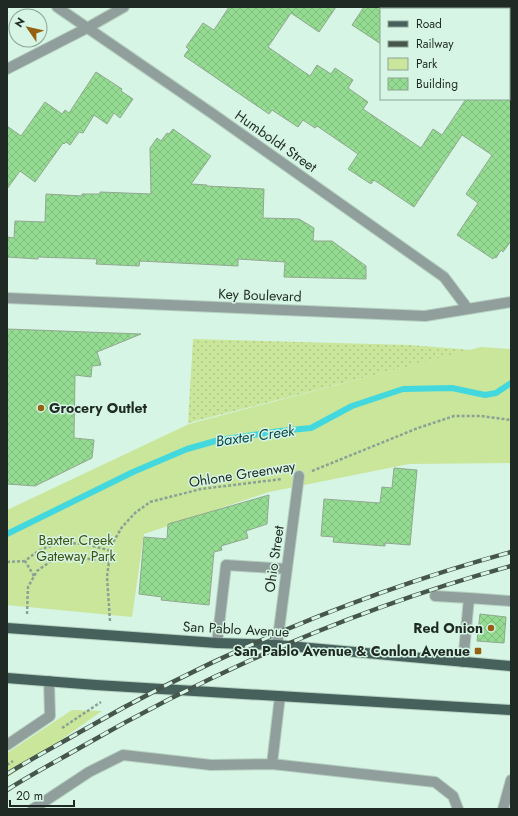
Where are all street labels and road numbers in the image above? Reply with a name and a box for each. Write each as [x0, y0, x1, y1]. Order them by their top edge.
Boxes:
street label: Humboldt Street [231, 105, 322, 177]
street label: Key Boulevard [218, 284, 302, 306]
street label: Ohlone Greenway [187, 456, 297, 492]
street label: Ohio Street [259, 524, 289, 594]
street label: San Pablo Avenue [182, 616, 290, 642]

